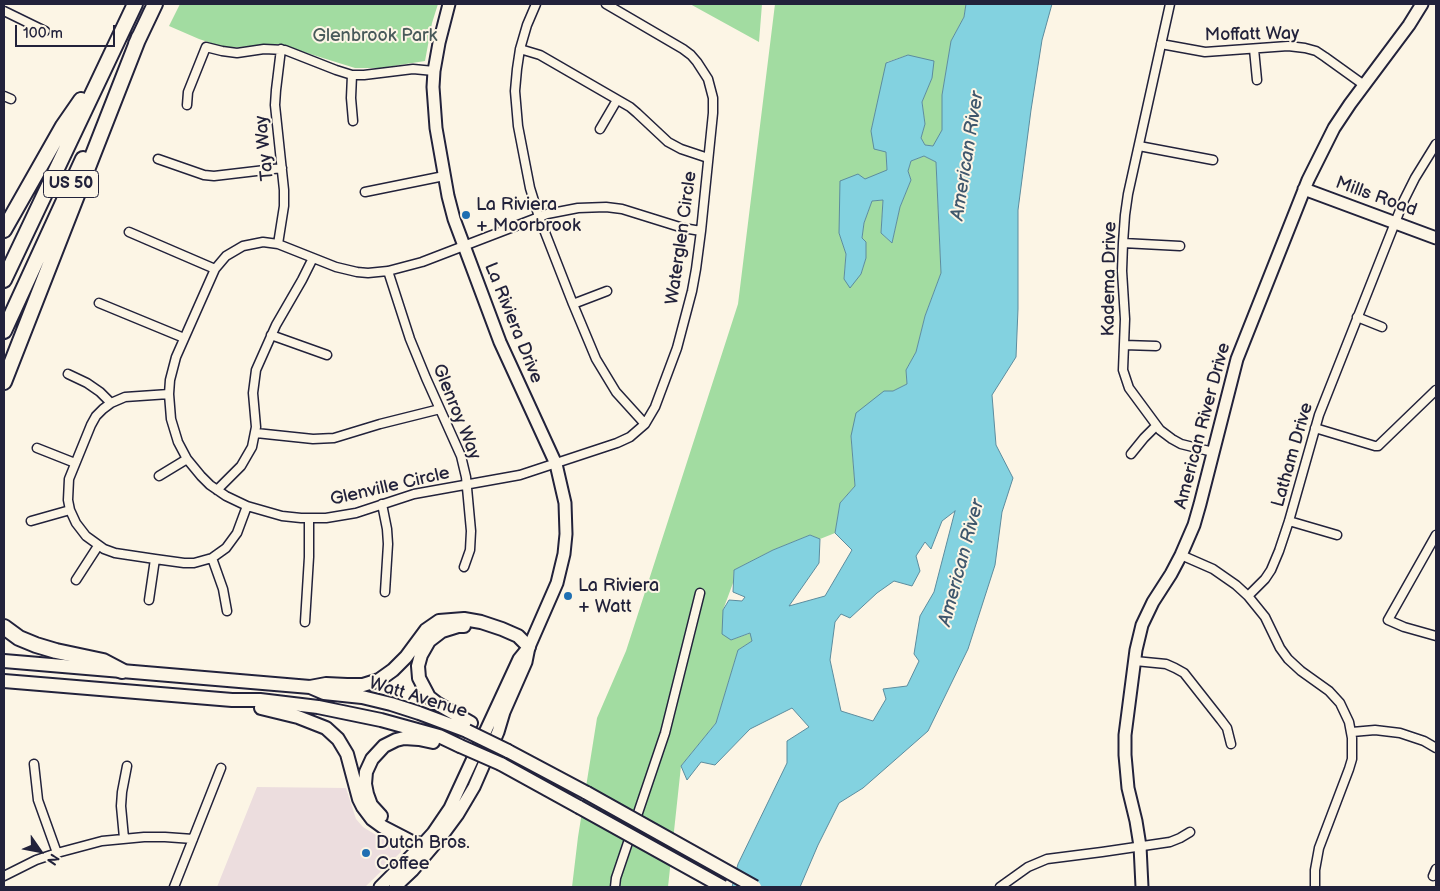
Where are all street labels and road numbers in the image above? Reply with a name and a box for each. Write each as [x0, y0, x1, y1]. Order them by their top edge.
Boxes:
street label: Moffatt Way [1205, 23, 1299, 47]
street label: Tay Way [251, 114, 279, 182]
road number: US 50 [44, 170, 98, 198]
street label: Waterglen Circle [662, 170, 702, 306]
street label: Mills Road [1332, 172, 1420, 222]
street label: Kadema Drive [1098, 221, 1122, 337]
street label: La Riviera Drive [479, 259, 547, 387]
street label: American River Drive [1170, 341, 1236, 511]
street label: Glenroy Way [427, 361, 485, 463]
street label: Latham Drive [1268, 400, 1318, 510]
street label: Glenville Circle [328, 463, 452, 511]
street label: Watt Avenue [366, 673, 470, 723]

